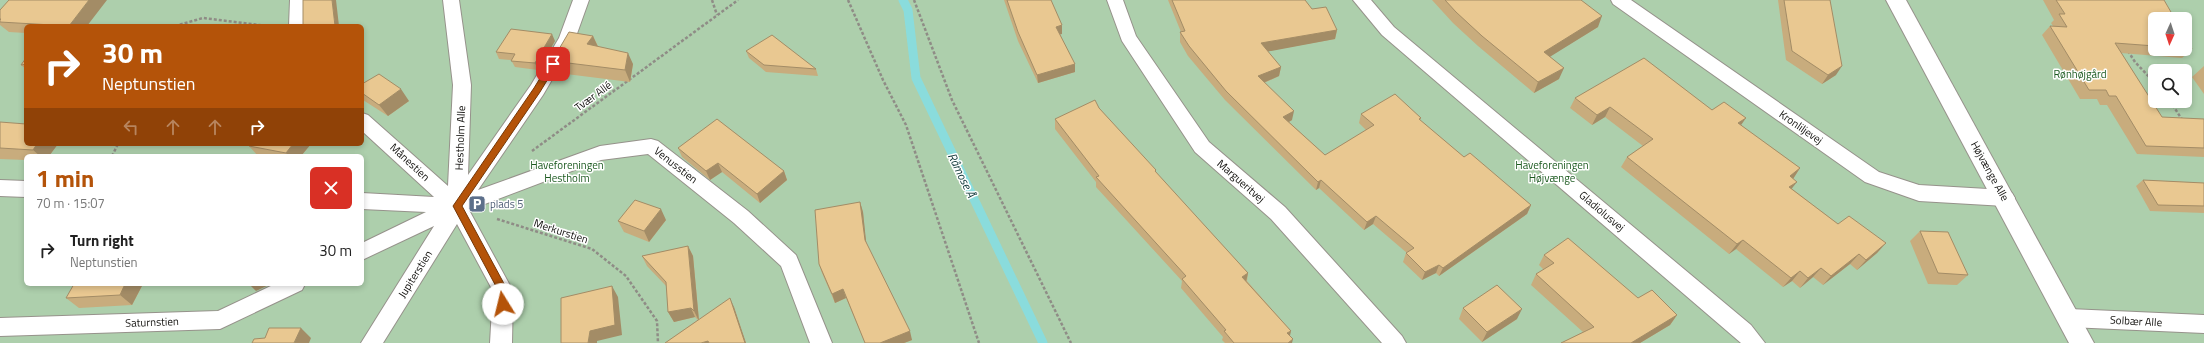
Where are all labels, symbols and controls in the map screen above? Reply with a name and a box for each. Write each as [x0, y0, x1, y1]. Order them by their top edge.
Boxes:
north arrow [2148, 12, 2192, 56]
map controls [2148, 12, 2192, 108]
text: 30 m [102, 31, 163, 74]
icon: right [36, 40, 88, 92]
pin [536, 47, 570, 81]
icon: arrive [542, 53, 564, 75]
button: search [2148, 64, 2192, 108]
park label: Rønhøjgård [2053, 66, 2107, 82]
text: Neptunstien [102, 70, 196, 97]
street label: Tvær Allé [571, 77, 615, 115]
street label: Hestholm Alle [451, 105, 469, 171]
street label: Kronliljevej [1776, 106, 1826, 148]
icon: left [120, 116, 142, 138]
icon: ahead [162, 116, 184, 138]
icon: ahead [204, 116, 226, 138]
icon: right [246, 116, 268, 138]
street label: Højvænge Alle [1967, 138, 2013, 204]
street label: Månestien [387, 139, 433, 185]
street label: Venusstien [651, 143, 701, 187]
water label: Råmose Å [943, 149, 981, 201]
street label: Margueritvej [1214, 156, 1268, 206]
park label: Haveforeningen Hestholm [530, 157, 604, 186]
park label: Haveforeningen Højvænge [1515, 157, 1589, 186]
text: 1 min [36, 160, 94, 196]
button: close [310, 167, 352, 209]
street label: Gladiolusvej [1576, 187, 1628, 235]
text: 70 m · 15:07 [36, 193, 105, 213]
parking icon: plads 5 [467, 194, 487, 214]
place label: plads 5 [490, 196, 523, 212]
street label: Merkurstien [532, 215, 590, 247]
text: Turn right [70, 229, 134, 252]
icon: right [36, 239, 58, 261]
text: 30 m [319, 239, 352, 262]
street label: Jupiterstien [394, 247, 436, 301]
text: Neptunstien [70, 252, 138, 272]
position arrow [482, 283, 524, 325]
street label: Solbær Alle [2109, 312, 2163, 330]
street label: Saturnstien [125, 313, 179, 331]

